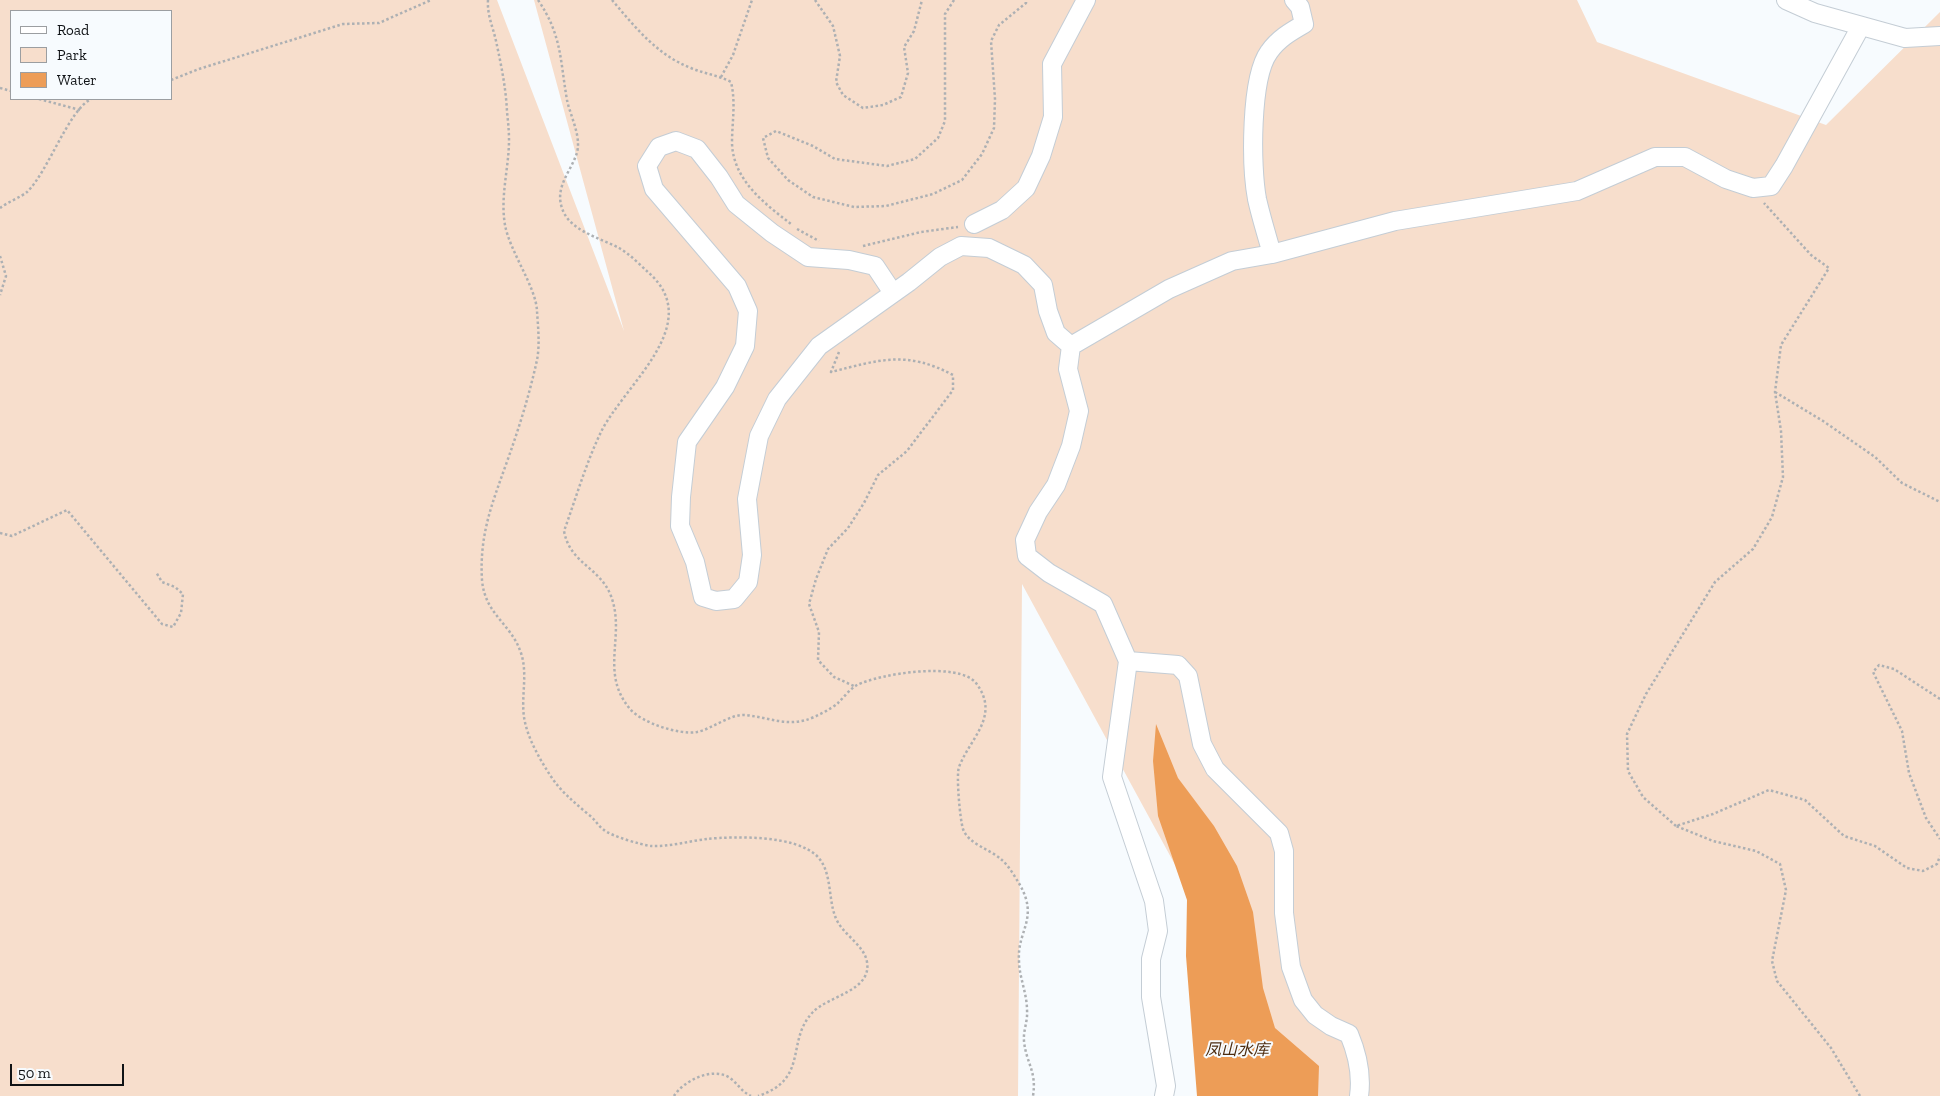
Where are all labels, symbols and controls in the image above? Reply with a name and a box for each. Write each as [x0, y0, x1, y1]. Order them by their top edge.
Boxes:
legend [10, 10, 172, 100]
text: Road [57, 21, 89, 39]
text: Park [57, 46, 87, 64]
text: Water [57, 71, 97, 89]
water label: 凤山水库 [1205, 1040, 1269, 1060]
scale bar [12, 1054, 126, 1086]
text: 50 m [18, 1064, 51, 1082]

